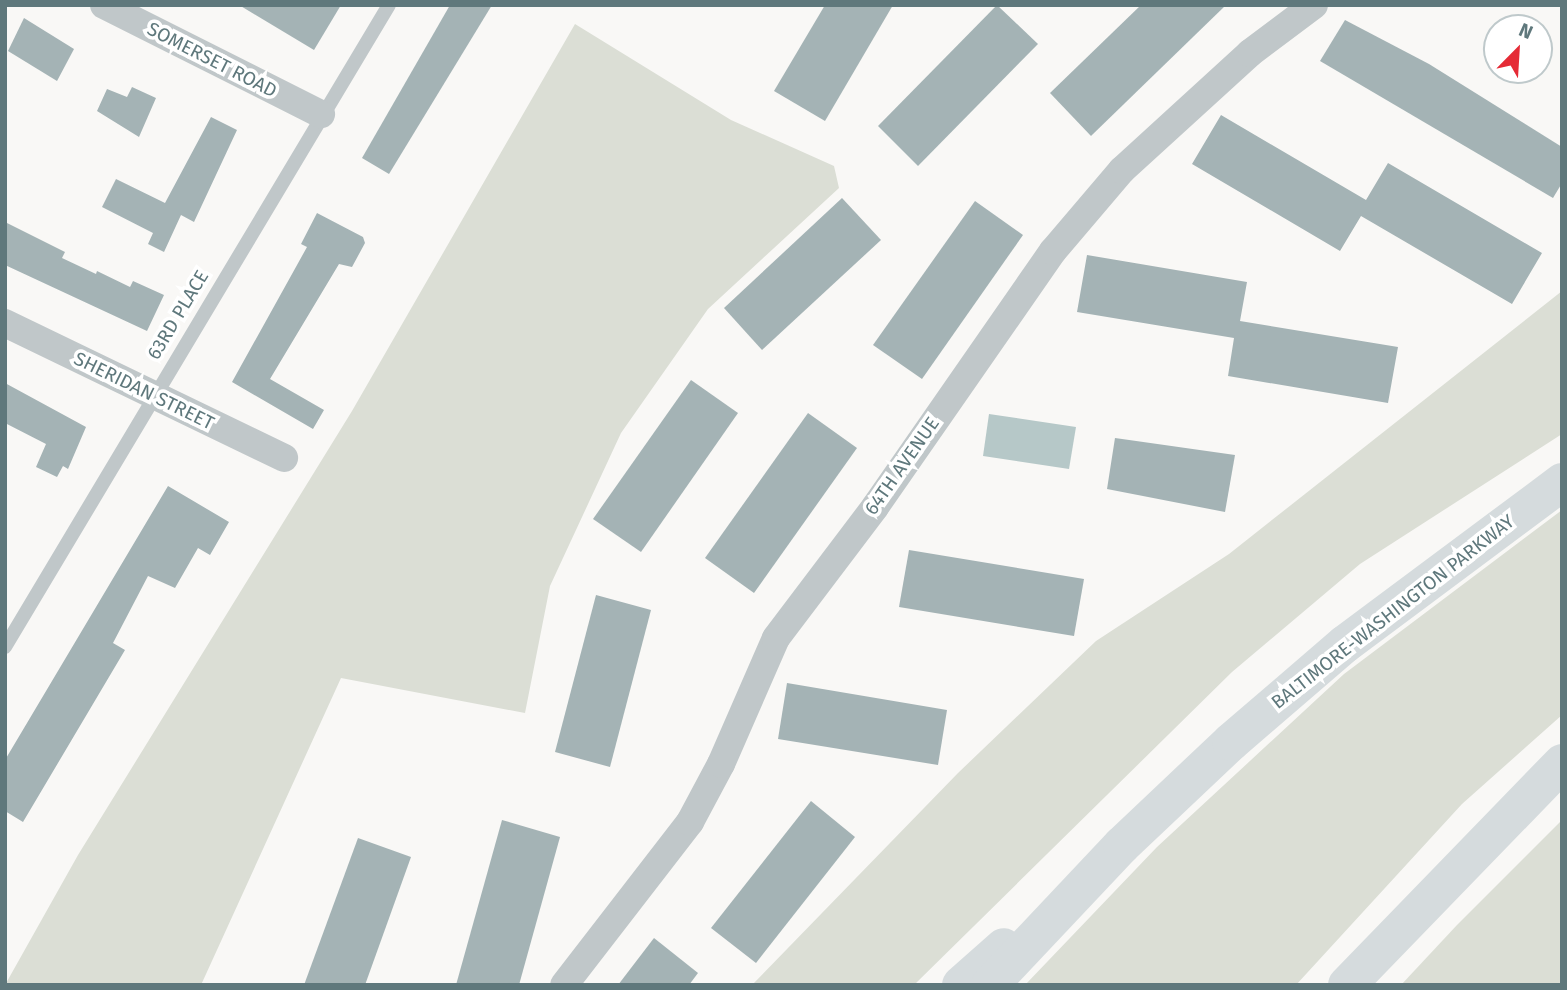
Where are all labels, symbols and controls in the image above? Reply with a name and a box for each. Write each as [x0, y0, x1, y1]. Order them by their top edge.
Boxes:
north arrow [1483, 14, 1553, 84]
street label: SOMERSET ROAD [143, 18, 281, 102]
text: N [1515, 18, 1536, 44]
street label: 63RD PLACE [142, 266, 214, 364]
street label: SHERIDAN STREET [70, 347, 218, 435]
street label: 64TH AVENUE [860, 413, 944, 519]
street label: BALTIMORE-WASHINGTON PARKWAY [1267, 510, 1519, 714]

